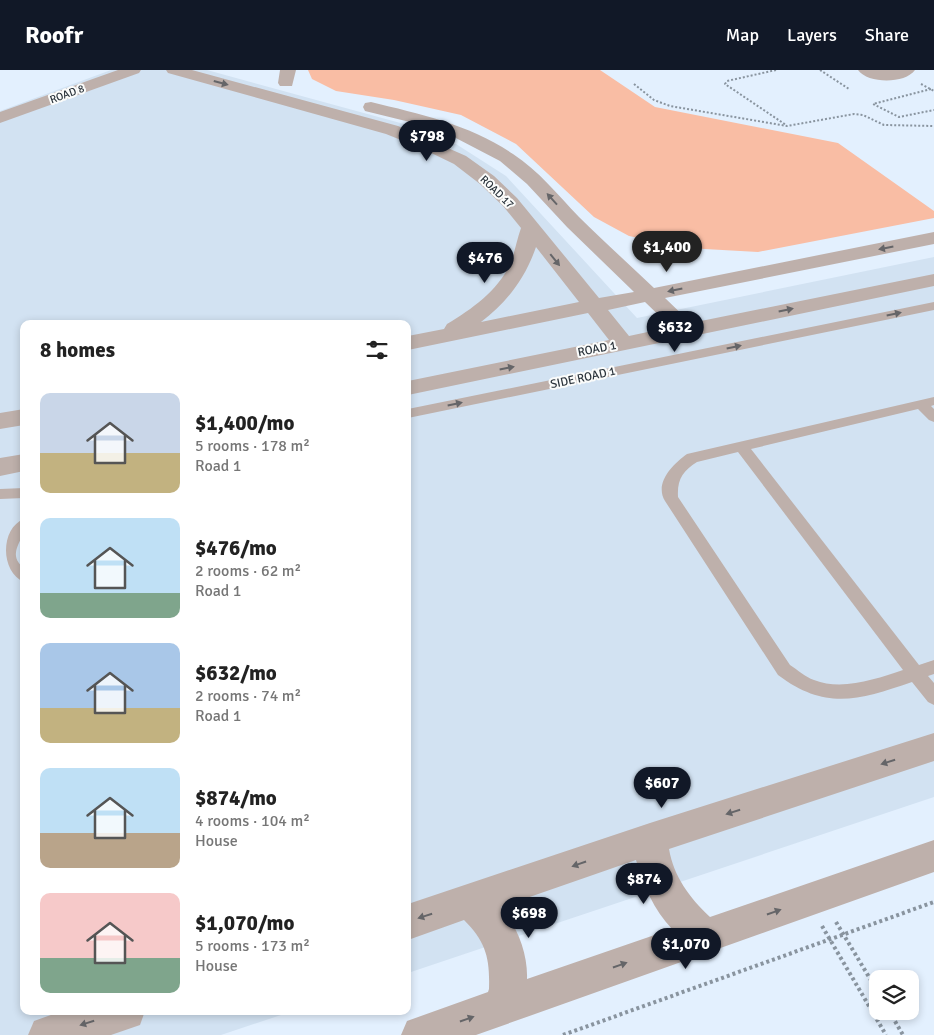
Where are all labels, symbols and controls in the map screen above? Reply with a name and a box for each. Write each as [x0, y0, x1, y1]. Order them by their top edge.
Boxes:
text: Roofr [25, 20, 83, 50]
text: Map [726, 24, 759, 46]
text: Layers [787, 24, 837, 46]
text: Share [865, 24, 909, 46]
one-way arrow [214, 79, 229, 87]
street label: ROAD 8 [48, 82, 86, 106]
pin: $798 [397, 119, 457, 162]
text: $798 [410, 126, 444, 146]
street label: ROAD 17 [477, 173, 517, 211]
one-way arrow [546, 194, 558, 206]
pin: $1,400 [626, 230, 708, 273]
text: $1,400 [643, 237, 691, 257]
pin: $476 [455, 242, 515, 284]
one-way arrow [878, 244, 894, 252]
text: $476 [468, 248, 502, 268]
one-way arrow [550, 253, 561, 266]
one-way arrow [668, 286, 683, 294]
one-way arrow [778, 306, 794, 314]
pin: $632 [645, 310, 705, 353]
one-way arrow [886, 310, 901, 318]
text: $632 [658, 317, 692, 337]
icon: filters [363, 336, 391, 364]
text: 8 homes [40, 337, 115, 363]
street label: ROAD 1 [576, 338, 618, 360]
one-way arrow [727, 343, 742, 351]
one-way arrow [499, 363, 515, 371]
street label: SIDE ROAD 1 [549, 364, 617, 392]
one-way arrow [448, 400, 464, 408]
text: $1,400/mo [195, 410, 294, 436]
icon: home [80, 413, 140, 473]
text: 5 rooms · 178 m² [195, 436, 310, 456]
text: Road 1 [195, 456, 241, 476]
text: $476/mo [195, 535, 277, 561]
icon: home [80, 538, 140, 598]
text: 2 rooms · 62 m² [195, 561, 301, 581]
text: Road 1 [195, 581, 241, 601]
text: $632/mo [195, 660, 277, 686]
icon: home [80, 663, 140, 723]
text: 2 rooms · 74 m² [195, 686, 301, 706]
text: Road 1 [195, 706, 241, 726]
one-way arrow [880, 759, 895, 766]
pin: $607 [632, 766, 692, 809]
text: $607 [645, 773, 679, 793]
text: $874/mo [195, 785, 277, 811]
icon: home [80, 788, 140, 848]
one-way arrow [725, 808, 740, 816]
text: 4 rooms · 104 m² [195, 811, 310, 831]
text: House [195, 831, 238, 851]
one-way arrow [571, 860, 586, 868]
pin: $874 [614, 862, 674, 905]
text: $874 [627, 869, 661, 889]
pin: $698 [499, 896, 559, 939]
text: $698 [512, 903, 546, 923]
one-way arrow [766, 907, 781, 915]
text: $1,070/mo [195, 910, 294, 936]
icon: home [80, 913, 140, 973]
one-way arrow [418, 913, 433, 921]
pin: $1,070 [645, 928, 727, 970]
text: $1,070 [662, 934, 710, 954]
text: 5 rooms · 173 m² [195, 936, 310, 956]
text: House [195, 956, 238, 976]
one-way arrow [613, 961, 628, 969]
map controls [869, 970, 919, 1020]
button: layers [869, 970, 919, 1020]
one-way arrow [460, 1015, 475, 1023]
one-way arrow [79, 1020, 94, 1028]

